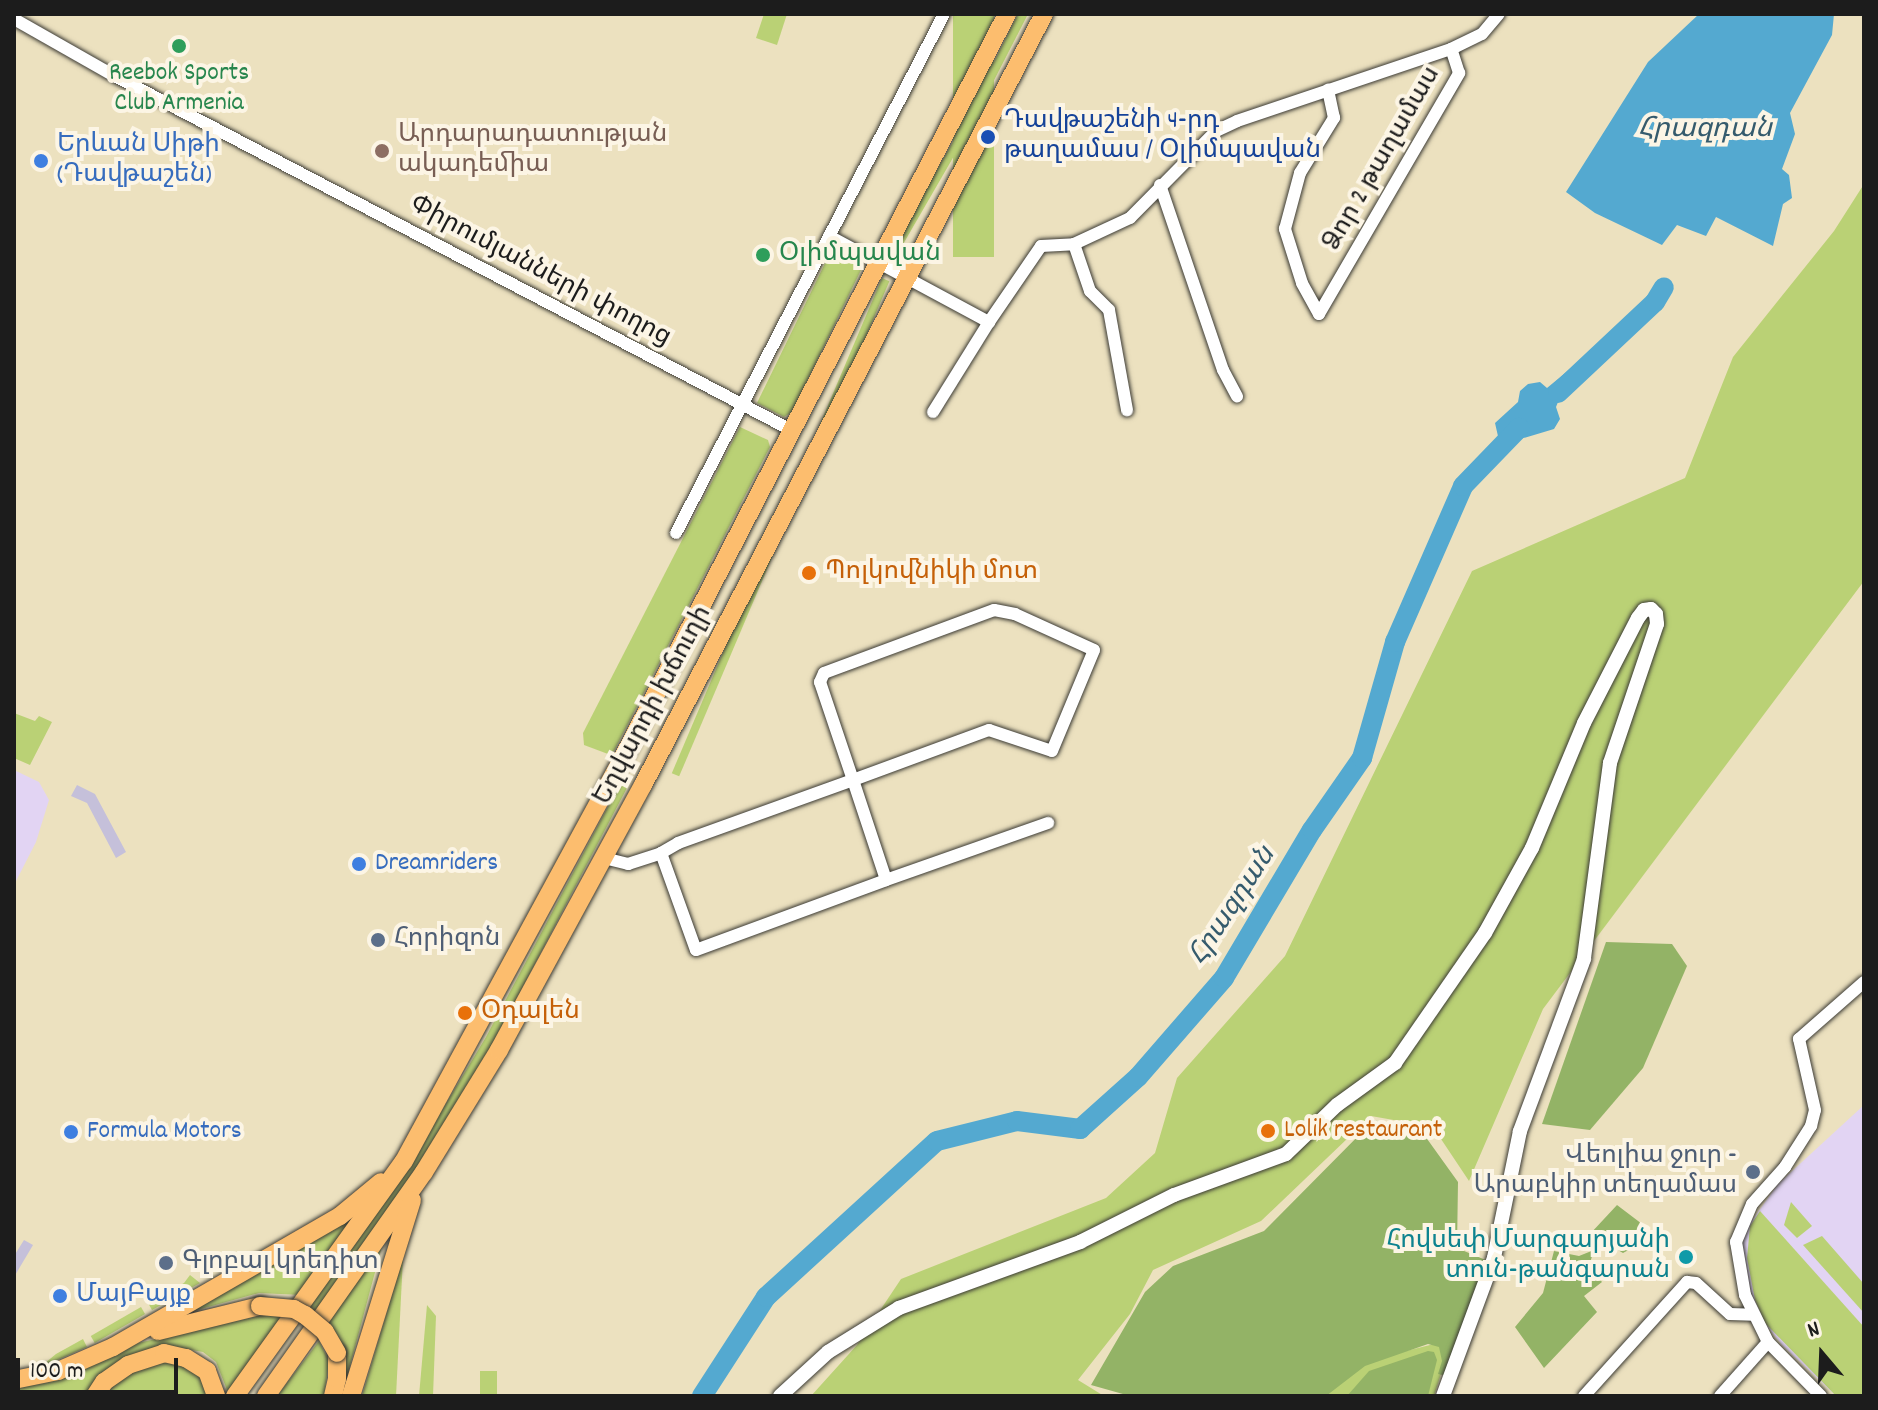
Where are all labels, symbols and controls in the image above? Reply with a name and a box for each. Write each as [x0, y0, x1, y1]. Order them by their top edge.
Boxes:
marker: Reebok Sports Club Armenia [170, 37, 188, 55]
place label: Reebok Sports Club Armenia [109, 58, 249, 120]
street label: Ձոր 2 թաղամաս [1318, 62, 1448, 256]
place label: Դավթաշենի 4-րդ թաղամաս / Օլիմպավան [1004, 106, 1321, 168]
water label: Հրազդան [1638, 114, 1772, 148]
place label: Արդարադատության ակադեմիա [398, 120, 667, 182]
marker: Դավթաշենի 4-րդ թաղամաս / Օլիմպավան [979, 128, 997, 146]
place label: Երևան Սիթի (Դավթաշեն) [57, 130, 220, 192]
marker: Արդարադատության ակադեմիա [373, 142, 391, 160]
marker: Երևան Սիթի (Դավթաշեն) [32, 152, 50, 170]
street label: Փիրումյանների փողոց [404, 190, 676, 354]
place label: Օլիմպավան [779, 239, 941, 271]
marker: Օլիմպավան [754, 246, 772, 264]
place label: Պոլկովնիկի մոտ [825, 557, 1038, 589]
marker: Պոլկովնիկի մոտ [800, 564, 818, 582]
street label: Եղվարդի խճուղի [588, 601, 720, 811]
water label: Հրազդան [1183, 842, 1285, 972]
place label: Dreamriders [375, 848, 498, 880]
marker: Dreamriders [350, 855, 368, 873]
place label: Հորիզոն [394, 924, 500, 956]
marker: Հորիզոն [369, 931, 387, 949]
place label: Օդալեն [481, 997, 580, 1029]
marker: Օդալեն [456, 1004, 474, 1022]
place label: Lolik restaurant [1284, 1115, 1442, 1147]
place label: Formula Motors [87, 1116, 242, 1148]
marker: Lolik restaurant [1259, 1122, 1277, 1140]
marker: Formula Motors [62, 1123, 80, 1141]
place label: Վեոլիա ջուր - Արաբկիր տեղամաս [1474, 1141, 1737, 1202]
marker: Վեոլիա ջուր - Արաբկիր տեղամաս [1744, 1163, 1762, 1181]
place label: Հովսեփ Մարգարյանի տուն-թանգարան [1386, 1226, 1670, 1288]
place label: Գլոբալ կրեդիտ [182, 1247, 379, 1279]
marker: Հովսեփ Մարգարյանի տուն-թանգարան [1677, 1248, 1695, 1266]
marker: Գլոբալ կրեդիտ [157, 1254, 175, 1272]
place label: ՄայԲայք [76, 1280, 191, 1312]
marker: ՄայԲայք [51, 1287, 69, 1305]
north arrow [1782, 1314, 1862, 1394]
text: N [1804, 1314, 1824, 1347]
scale bar [20, 1342, 182, 1392]
text: 100 m [30, 1355, 83, 1389]

